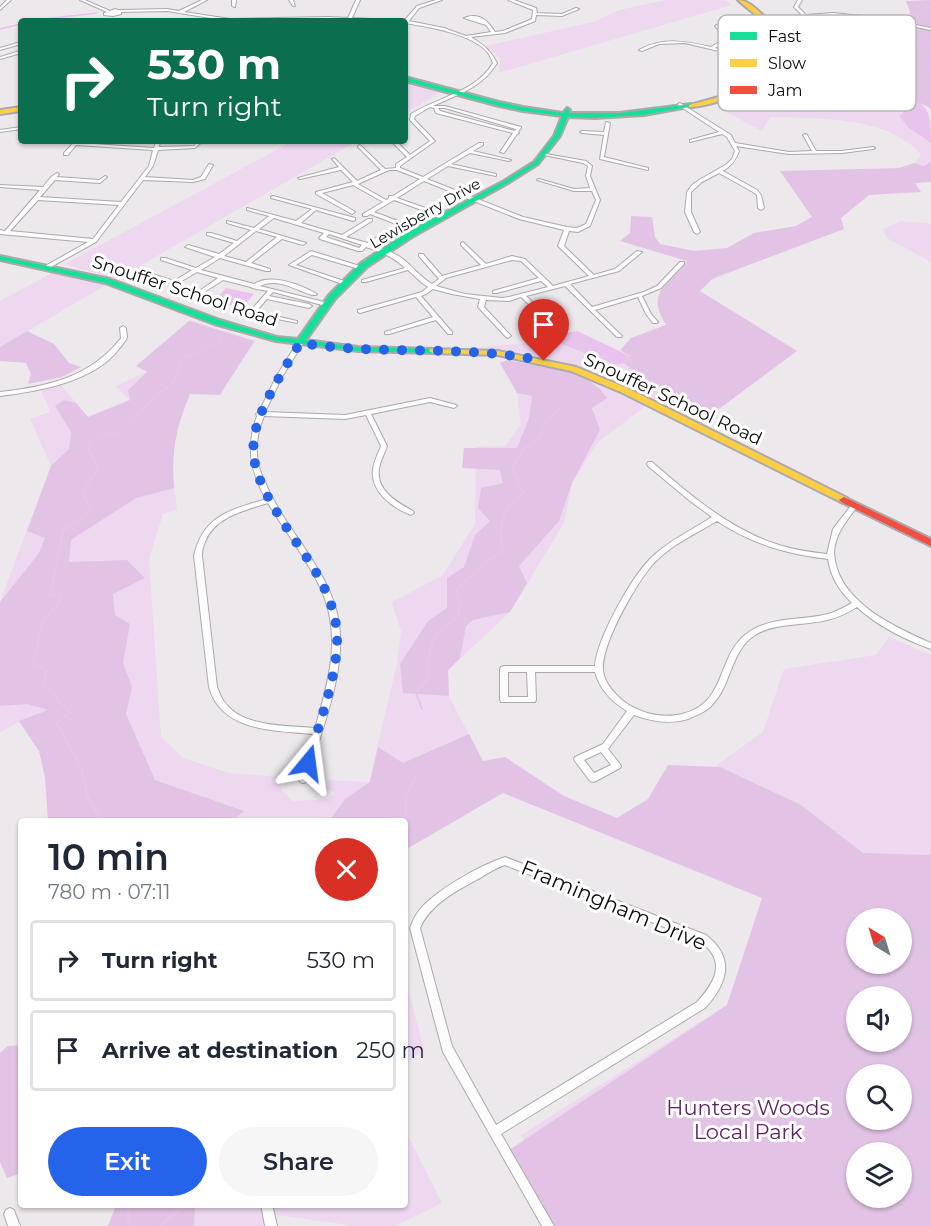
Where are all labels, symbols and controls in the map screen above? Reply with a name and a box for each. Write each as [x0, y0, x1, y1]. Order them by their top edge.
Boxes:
legend [718, 15, 916, 111]
text: Fast [768, 27, 802, 46]
text: 530 m [147, 38, 281, 90]
icon: right [48, 42, 126, 120]
text: Slow [768, 54, 806, 73]
text: Jam [767, 81, 802, 100]
text: Turn right [147, 90, 282, 123]
street label: Lewisberry Drive [366, 174, 484, 252]
street label: Snouffer School Road [89, 251, 281, 331]
pin [518, 299, 569, 361]
icon: arrive [527, 308, 560, 341]
street label: Snouffer School Road [580, 348, 766, 450]
position arrow [276, 731, 340, 795]
text: 10 min [48, 835, 169, 879]
button: close [315, 838, 378, 901]
street label: Framingham Drive [518, 855, 710, 955]
text: 780 m · 07:11 [48, 880, 171, 904]
north arrow [846, 908, 912, 974]
map controls [846, 908, 912, 1208]
icon: right [51, 944, 84, 977]
text: Turn right [102, 947, 217, 974]
text: 530 m [307, 947, 375, 974]
button: sound [846, 986, 912, 1052]
icon: arrive [51, 1034, 84, 1067]
text: Arrive at destination [102, 1037, 338, 1064]
text: 250 m [356, 1037, 425, 1064]
button: search [846, 1064, 912, 1130]
park label: Hunters Woods Local Park [666, 1095, 830, 1144]
button: Exit [48, 1127, 207, 1196]
button: Share [219, 1127, 378, 1196]
button: layers [846, 1142, 912, 1208]

